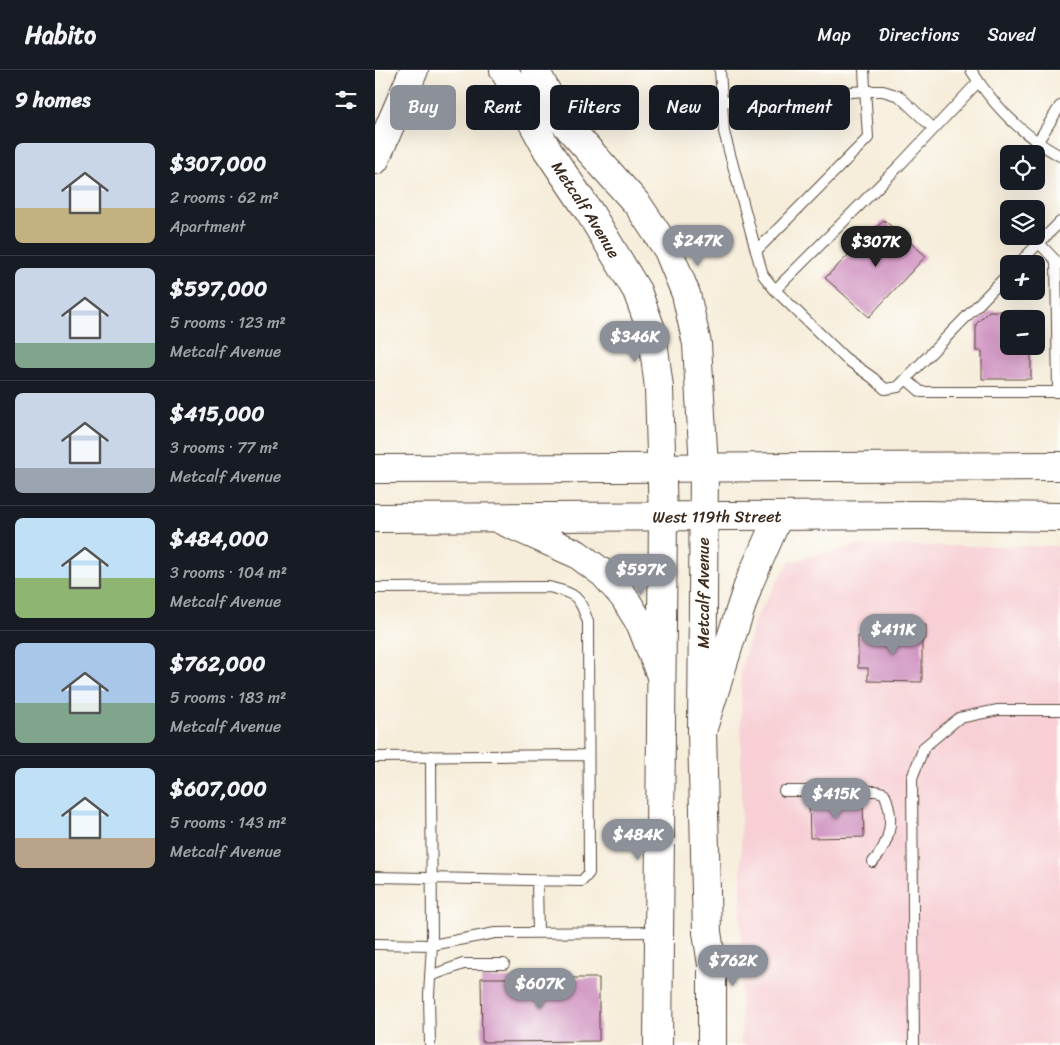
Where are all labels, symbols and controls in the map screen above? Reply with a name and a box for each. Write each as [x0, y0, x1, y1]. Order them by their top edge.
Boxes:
text: Habito [25, 14, 96, 56]
text: Map [818, 19, 851, 51]
text: Directions [879, 19, 960, 51]
text: Saved [988, 19, 1035, 51]
text: 9 homes [15, 81, 91, 119]
chip: Buy [390, 85, 456, 130]
chip: Rent [466, 85, 540, 130]
chip: Filters [550, 85, 639, 130]
chip: New [649, 85, 719, 130]
chip: Apartment [729, 85, 850, 130]
icon: filters [332, 86, 360, 114]
text: $307,000 [170, 145, 266, 183]
map controls [1000, 145, 1045, 355]
button: locate [1000, 145, 1045, 190]
street label: Metcalf Avenue [544, 155, 629, 264]
icon: home [55, 163, 115, 223]
text: 2 rooms · 62 m² [170, 183, 279, 212]
button: layers [1000, 200, 1045, 245]
text: Apartment [170, 212, 246, 241]
pin: $247K [663, 224, 733, 267]
text: $247K [674, 226, 722, 255]
pin: $307K [841, 226, 911, 268]
text: $307K [852, 227, 900, 256]
button: + [1000, 255, 1045, 300]
text: $597,000 [170, 270, 267, 308]
icon: home [55, 288, 115, 348]
text: 5 rooms · 123 m² [170, 308, 286, 337]
button: − [1000, 310, 1045, 355]
pin: $346K [600, 320, 670, 363]
text: $346K [611, 322, 659, 351]
text: Metcalf Avenue [170, 337, 281, 366]
text: $415,000 [170, 395, 265, 433]
icon: home [55, 413, 115, 473]
text: 3 rooms · 77 m² [170, 433, 278, 462]
text: Metcalf Avenue [170, 462, 281, 491]
street label: West 119th Street [653, 501, 781, 531]
text: $484,000 [170, 520, 269, 558]
street label: Metcalf Avenue [689, 537, 718, 649]
icon: home [55, 538, 115, 598]
pin: $597K [606, 554, 676, 596]
text: $597K [616, 555, 666, 584]
text: 3 rooms · 104 m² [170, 558, 287, 587]
text: Metcalf Avenue [170, 587, 281, 616]
pin: $411K [858, 614, 928, 656]
text: $411K [871, 615, 915, 644]
text: $762,000 [170, 645, 266, 683]
icon: home [55, 663, 115, 723]
text: 5 rooms · 183 m² [170, 683, 286, 712]
text: Metcalf Avenue [170, 712, 281, 741]
text: $607,000 [170, 770, 267, 808]
pin: $415K [801, 778, 871, 820]
text: $415K [812, 779, 860, 808]
icon: home [55, 788, 115, 848]
text: 5 rooms · 143 m² [170, 808, 287, 837]
pin: $484K [603, 818, 673, 861]
text: $484K [613, 820, 663, 849]
text: Metcalf Avenue [170, 837, 281, 866]
pin: $762K [698, 944, 768, 987]
text: $762K [709, 946, 757, 975]
pin: $607K [505, 968, 575, 1010]
text: $607K [516, 969, 564, 998]

